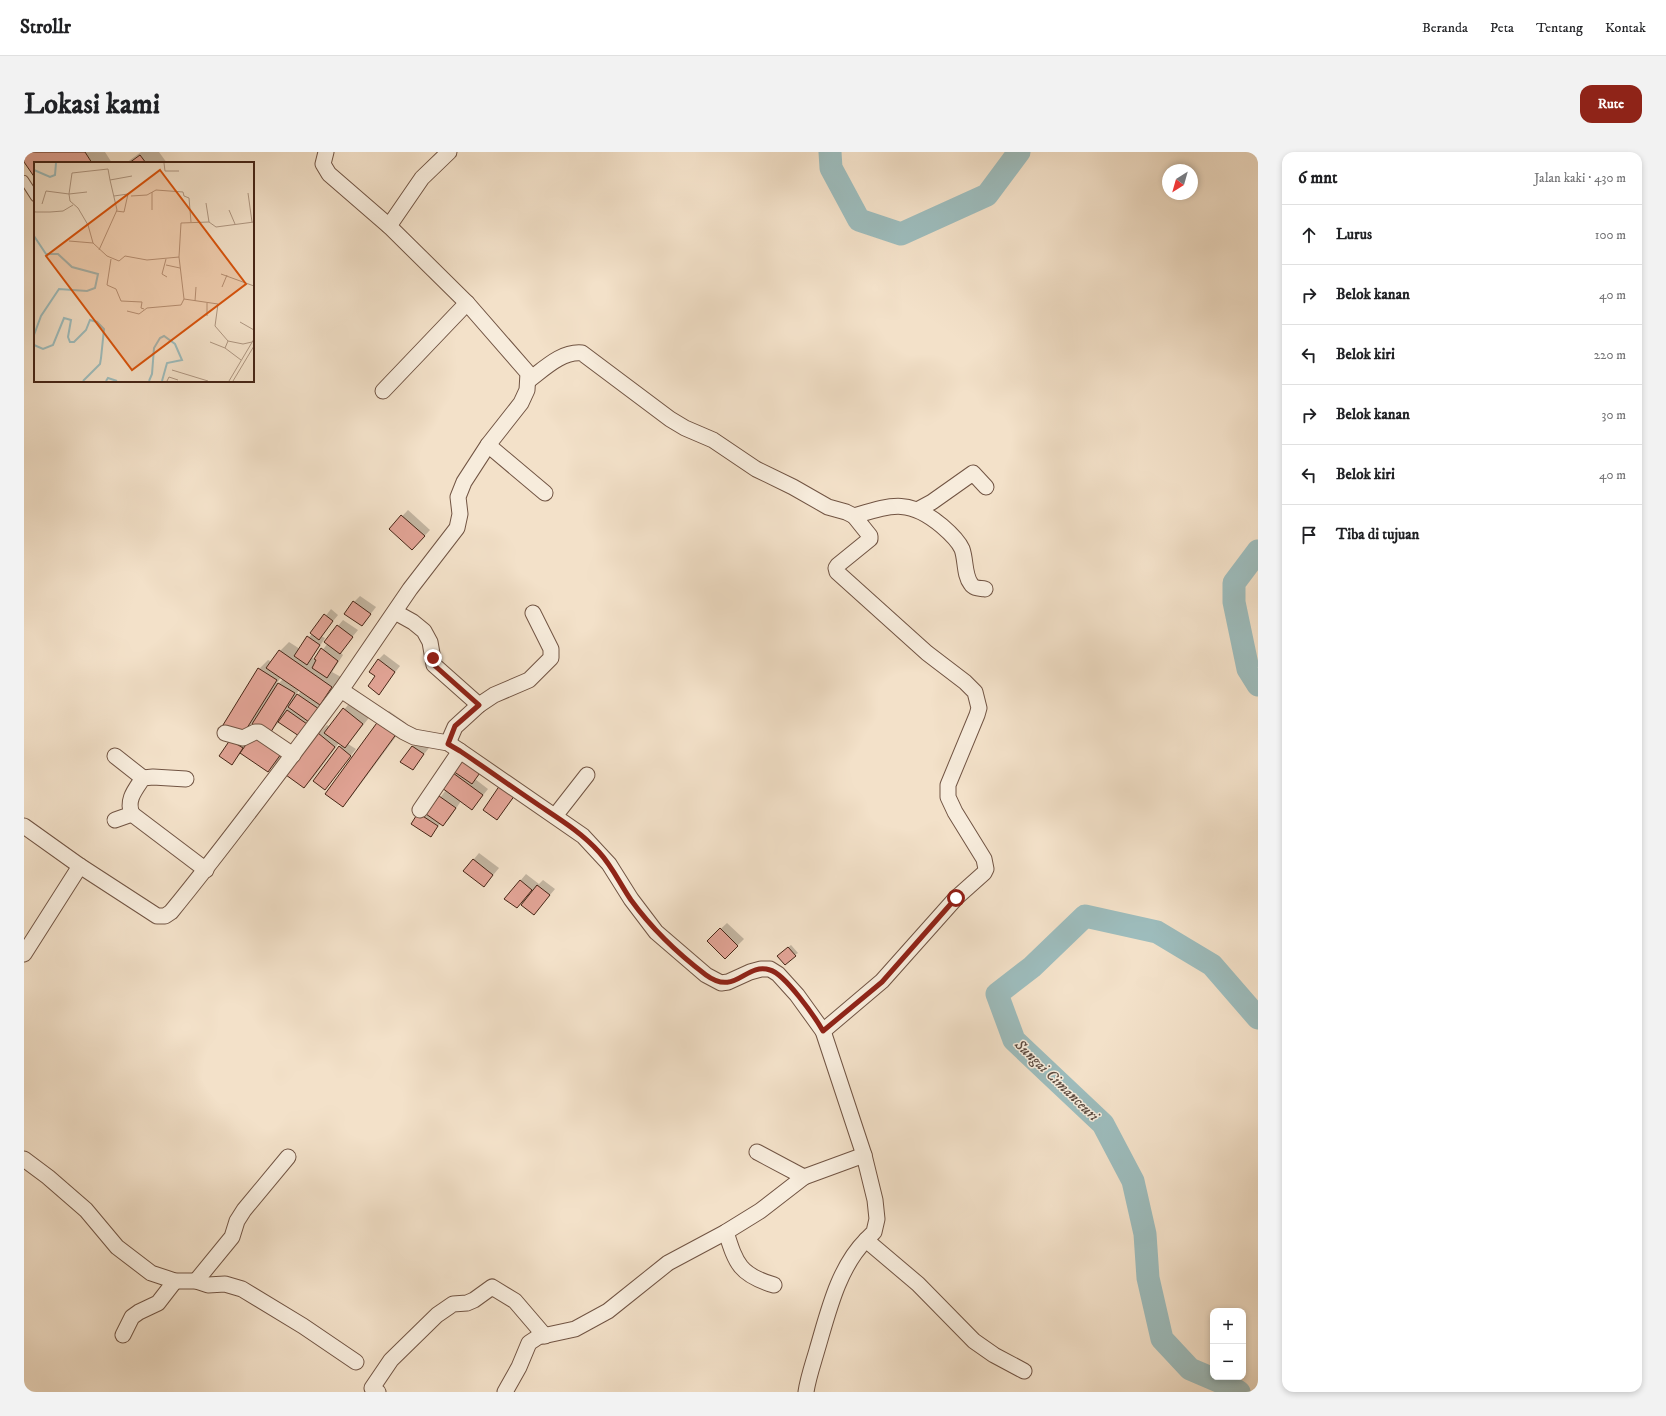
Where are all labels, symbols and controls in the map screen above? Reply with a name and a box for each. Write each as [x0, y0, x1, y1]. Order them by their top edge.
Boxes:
text: Strollr [20, 16, 71, 39]
text: Beranda [1422, 19, 1468, 37]
text: Peta [1490, 19, 1514, 37]
text: Tentang [1536, 19, 1583, 37]
text: Kontak [1605, 19, 1646, 37]
button: Rute [1580, 85, 1642, 123]
text: Lokasi kami [24, 87, 160, 122]
inset map [34, 162, 254, 382]
north arrow [1162, 164, 1198, 200]
text: 6 mnt [1298, 167, 1338, 189]
text: Jalan kaki · 430 m [1534, 170, 1626, 186]
icon: ahead [1298, 224, 1320, 246]
text: Lurus [1336, 225, 1372, 244]
text: 100 m [1595, 227, 1626, 243]
icon: right [1298, 284, 1320, 306]
text: Belok kanan [1336, 285, 1410, 304]
text: 40 m [1599, 287, 1626, 303]
icon: left [1298, 344, 1320, 366]
text: Belok kiri [1336, 345, 1395, 364]
text: 220 m [1594, 347, 1626, 363]
icon: right [1298, 404, 1320, 426]
text: Belok kanan [1336, 405, 1410, 424]
text: 30 m [1602, 407, 1626, 423]
icon: left [1298, 464, 1320, 486]
text: Belok kiri [1336, 465, 1395, 484]
text: 40 m [1599, 467, 1626, 483]
icon: arrive [1298, 524, 1320, 546]
text: Tiba di tujuan [1336, 525, 1419, 544]
route end [424, 649, 442, 667]
route start [947, 889, 965, 907]
water label: Sungai Cimanceuri [1010, 1035, 1104, 1126]
map controls [1210, 1308, 1246, 1380]
button: + [1210, 1308, 1246, 1344]
button: − [1210, 1344, 1246, 1380]

